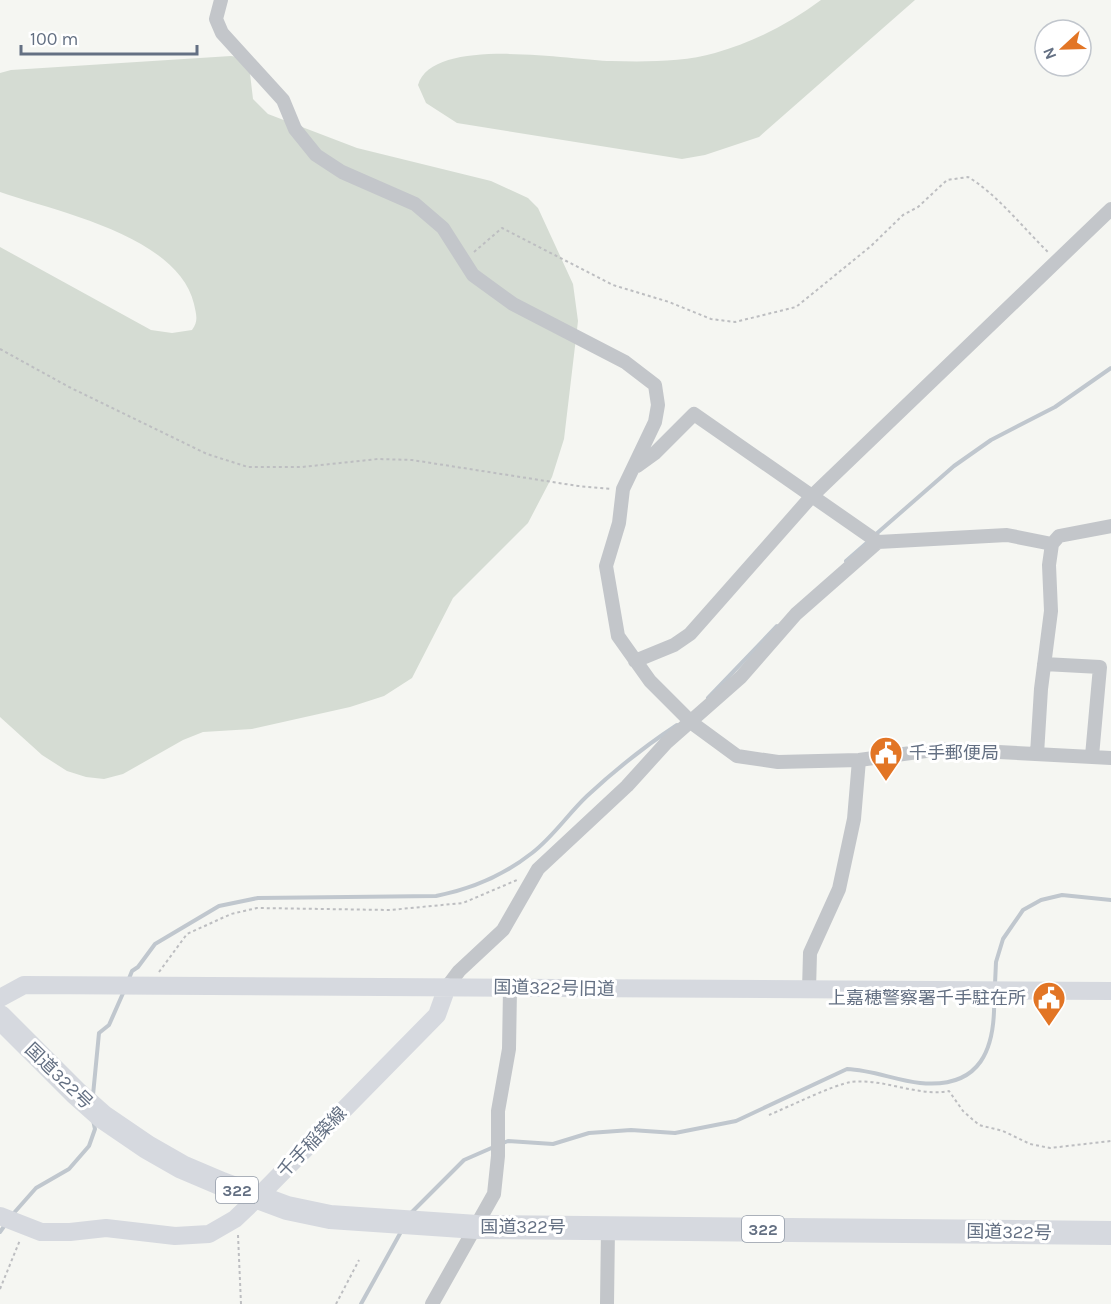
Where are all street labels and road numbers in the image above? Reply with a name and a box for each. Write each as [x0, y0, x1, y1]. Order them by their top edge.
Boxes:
street label: 国道322号旧道 [493, 976, 615, 1000]
street label: 国道322号 [21, 1038, 97, 1114]
street label: 千手稲築線 [273, 1102, 351, 1182]
road number: 322 [216, 1177, 258, 1203]
street label: 国道322号 [480, 1216, 566, 1238]
road number: 322 [742, 1216, 784, 1242]
street label: 国道322号 [966, 1220, 1052, 1244]

